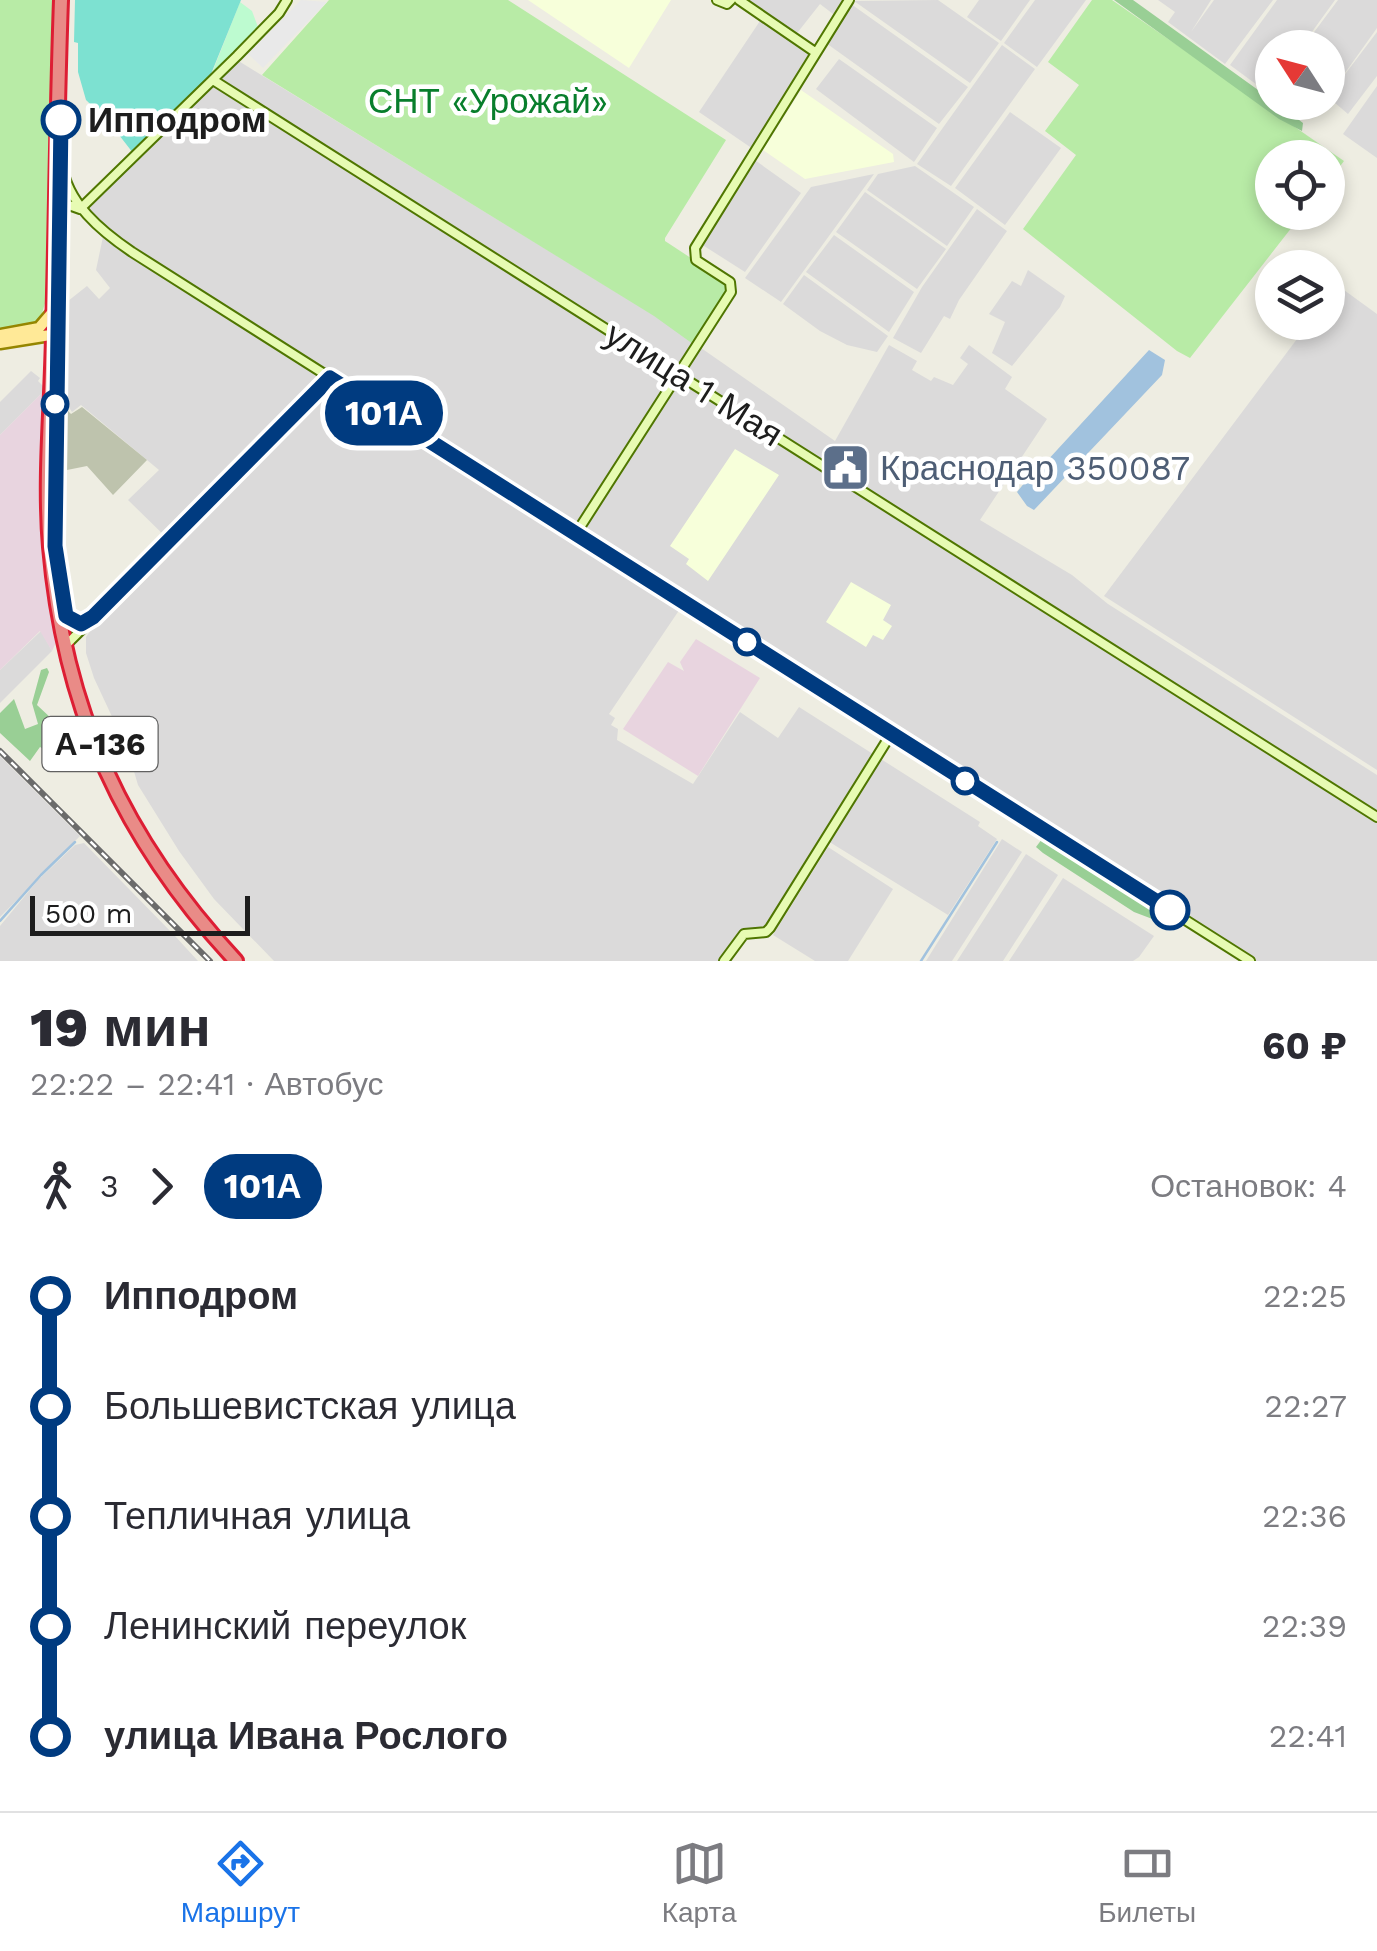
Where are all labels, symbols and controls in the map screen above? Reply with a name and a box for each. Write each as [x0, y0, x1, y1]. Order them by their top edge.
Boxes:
north arrow [1255, 30, 1345, 120]
map controls [1255, 30, 1345, 340]
park label: СНТ «Урожай» [368, 80, 608, 122]
place label: Ипподром [88, 99, 267, 141]
marker: Ипподром [42, 101, 80, 139]
button: locate [1255, 140, 1345, 230]
button: layers [1255, 250, 1345, 340]
street label: улица 1 Мая [598, 313, 790, 455]
line badge: 101А [314, 380, 454, 446]
unlabelled marker [42, 391, 68, 417]
text: 101А [345, 392, 423, 434]
public building icon: Краснодар 350087 [819, 442, 871, 494]
place label: Краснодар 350087 [880, 447, 1190, 489]
unlabelled marker [734, 629, 760, 655]
road number: А-136 [42, 717, 158, 771]
unlabelled marker [952, 768, 978, 794]
scale bar [30, 891, 250, 936]
unlabelled marker [1151, 891, 1189, 929]
text: 500 m [45, 897, 132, 930]
text: 19 мин [30, 995, 211, 1059]
text: 60 ₽ [1262, 1024, 1347, 1068]
text: 22:22 – 22:41 · Автобус [30, 1065, 384, 1103]
icon: walk [30, 1159, 85, 1214]
icon: forward [134, 1159, 189, 1214]
text: 101А [224, 1165, 302, 1207]
text: 3 [100, 1167, 119, 1205]
text: Остановок: 4 [1150, 1167, 1347, 1205]
text: Ипподром [104, 1274, 298, 1318]
text: 22:25 [1263, 1277, 1347, 1315]
text: Большевистская улица [104, 1384, 516, 1428]
text: 22:27 [1264, 1387, 1347, 1425]
text: Тепличная улица [104, 1494, 410, 1538]
text: 22:36 [1262, 1497, 1347, 1535]
text: Ленинский переулок [104, 1604, 466, 1648]
text: 22:39 [1262, 1607, 1347, 1645]
text: улица Ивана Рослого [104, 1714, 508, 1758]
text: 22:41 [1269, 1717, 1347, 1755]
tab: Маршрут [181, 1836, 300, 1929]
tab: Карта [662, 1836, 737, 1929]
tab: Билеты [1098, 1836, 1196, 1929]

